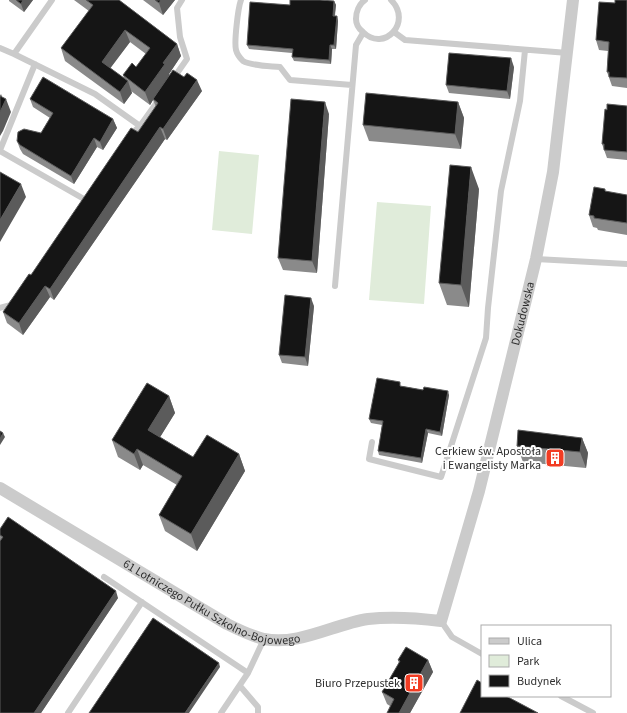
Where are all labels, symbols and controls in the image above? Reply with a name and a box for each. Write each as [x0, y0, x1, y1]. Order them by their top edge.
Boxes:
street label: Dokudowska [507, 280, 539, 347]
place label: Cerkiew św. Apostoła i Ewangelisty Marka [435, 443, 541, 474]
building icon: Cerkiew św. Apostoła i Ewangelisty Marka [544, 447, 566, 469]
street label: 61 Lotniczego Pułku Szkolno-Bojowego [120, 555, 302, 649]
legend [481, 625, 611, 697]
text: Ulica [517, 633, 542, 650]
text: Park [517, 653, 539, 670]
building icon: Biuro Przepustek [403, 672, 425, 694]
text: Budynek [517, 673, 561, 690]
place label: Biuro Przepustek [315, 675, 400, 692]

